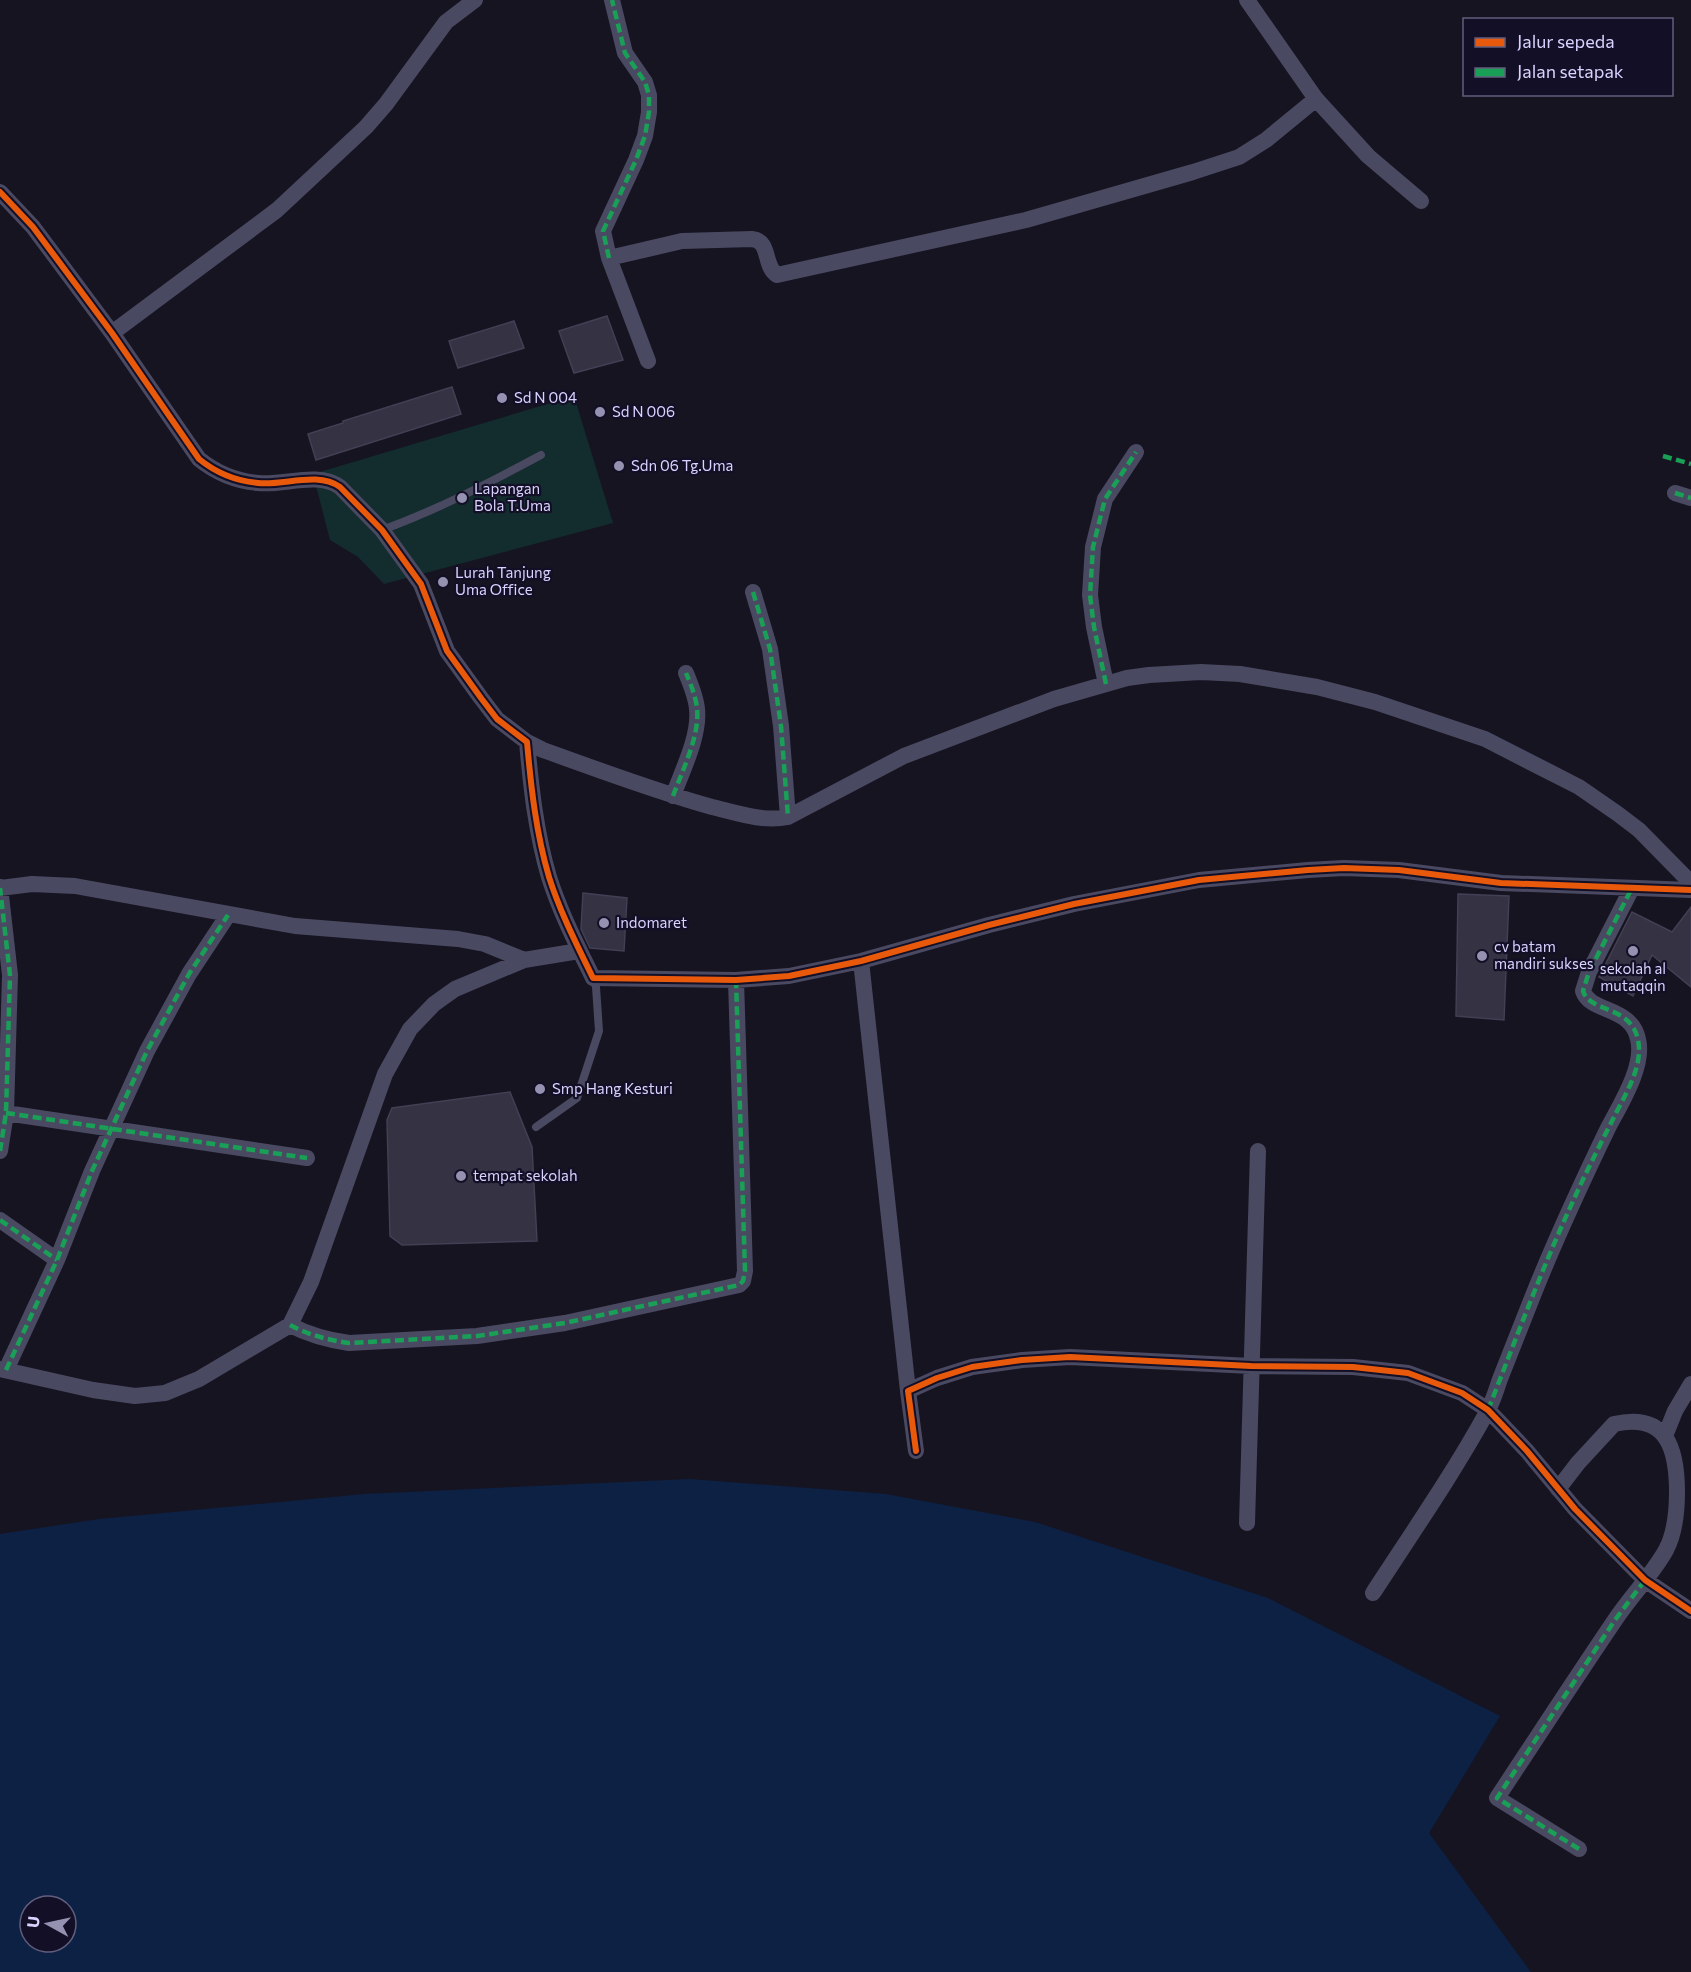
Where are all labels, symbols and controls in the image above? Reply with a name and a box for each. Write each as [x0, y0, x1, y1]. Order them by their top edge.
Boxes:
legend [1463, 18, 1673, 96]
text: Jalur sepeda [1517, 30, 1615, 52]
text: Jalan setapak [1517, 60, 1624, 82]
place label: Sd N 004 [514, 388, 577, 406]
marker: Sd N 004 [495, 391, 509, 405]
place label: Sd N 006 [612, 402, 675, 420]
marker: Sd N 006 [593, 405, 607, 419]
place label: Sdn 06 Tg.Uma [631, 456, 733, 474]
marker: Sdn 06 Tg.Uma [612, 459, 626, 473]
place label: Lapangan Bola T.Uma [474, 479, 551, 514]
marker: Lapangan Bola T.Uma [455, 491, 469, 505]
place label: Lurah Tanjung Uma Office [455, 563, 551, 598]
marker: Lurah Tanjung Uma Office [436, 575, 450, 589]
place label: Indomaret [616, 913, 687, 931]
marker: Indomaret [597, 916, 611, 930]
place label: cv batam mandiri sukses [1494, 937, 1594, 972]
marker: sekolah al mutaqqin [1626, 944, 1640, 958]
marker: cv batam mandiri sukses [1475, 949, 1489, 963]
place label: sekolah al mutaqqin [1600, 959, 1666, 994]
place label: Smp Hang Kesturi [552, 1079, 673, 1097]
marker: Smp Hang Kesturi [533, 1082, 547, 1096]
place label: tempat sekolah [473, 1166, 578, 1184]
marker: tempat sekolah [454, 1169, 468, 1183]
north arrow [18, 1894, 78, 1954]
text: U [22, 1915, 43, 1929]

